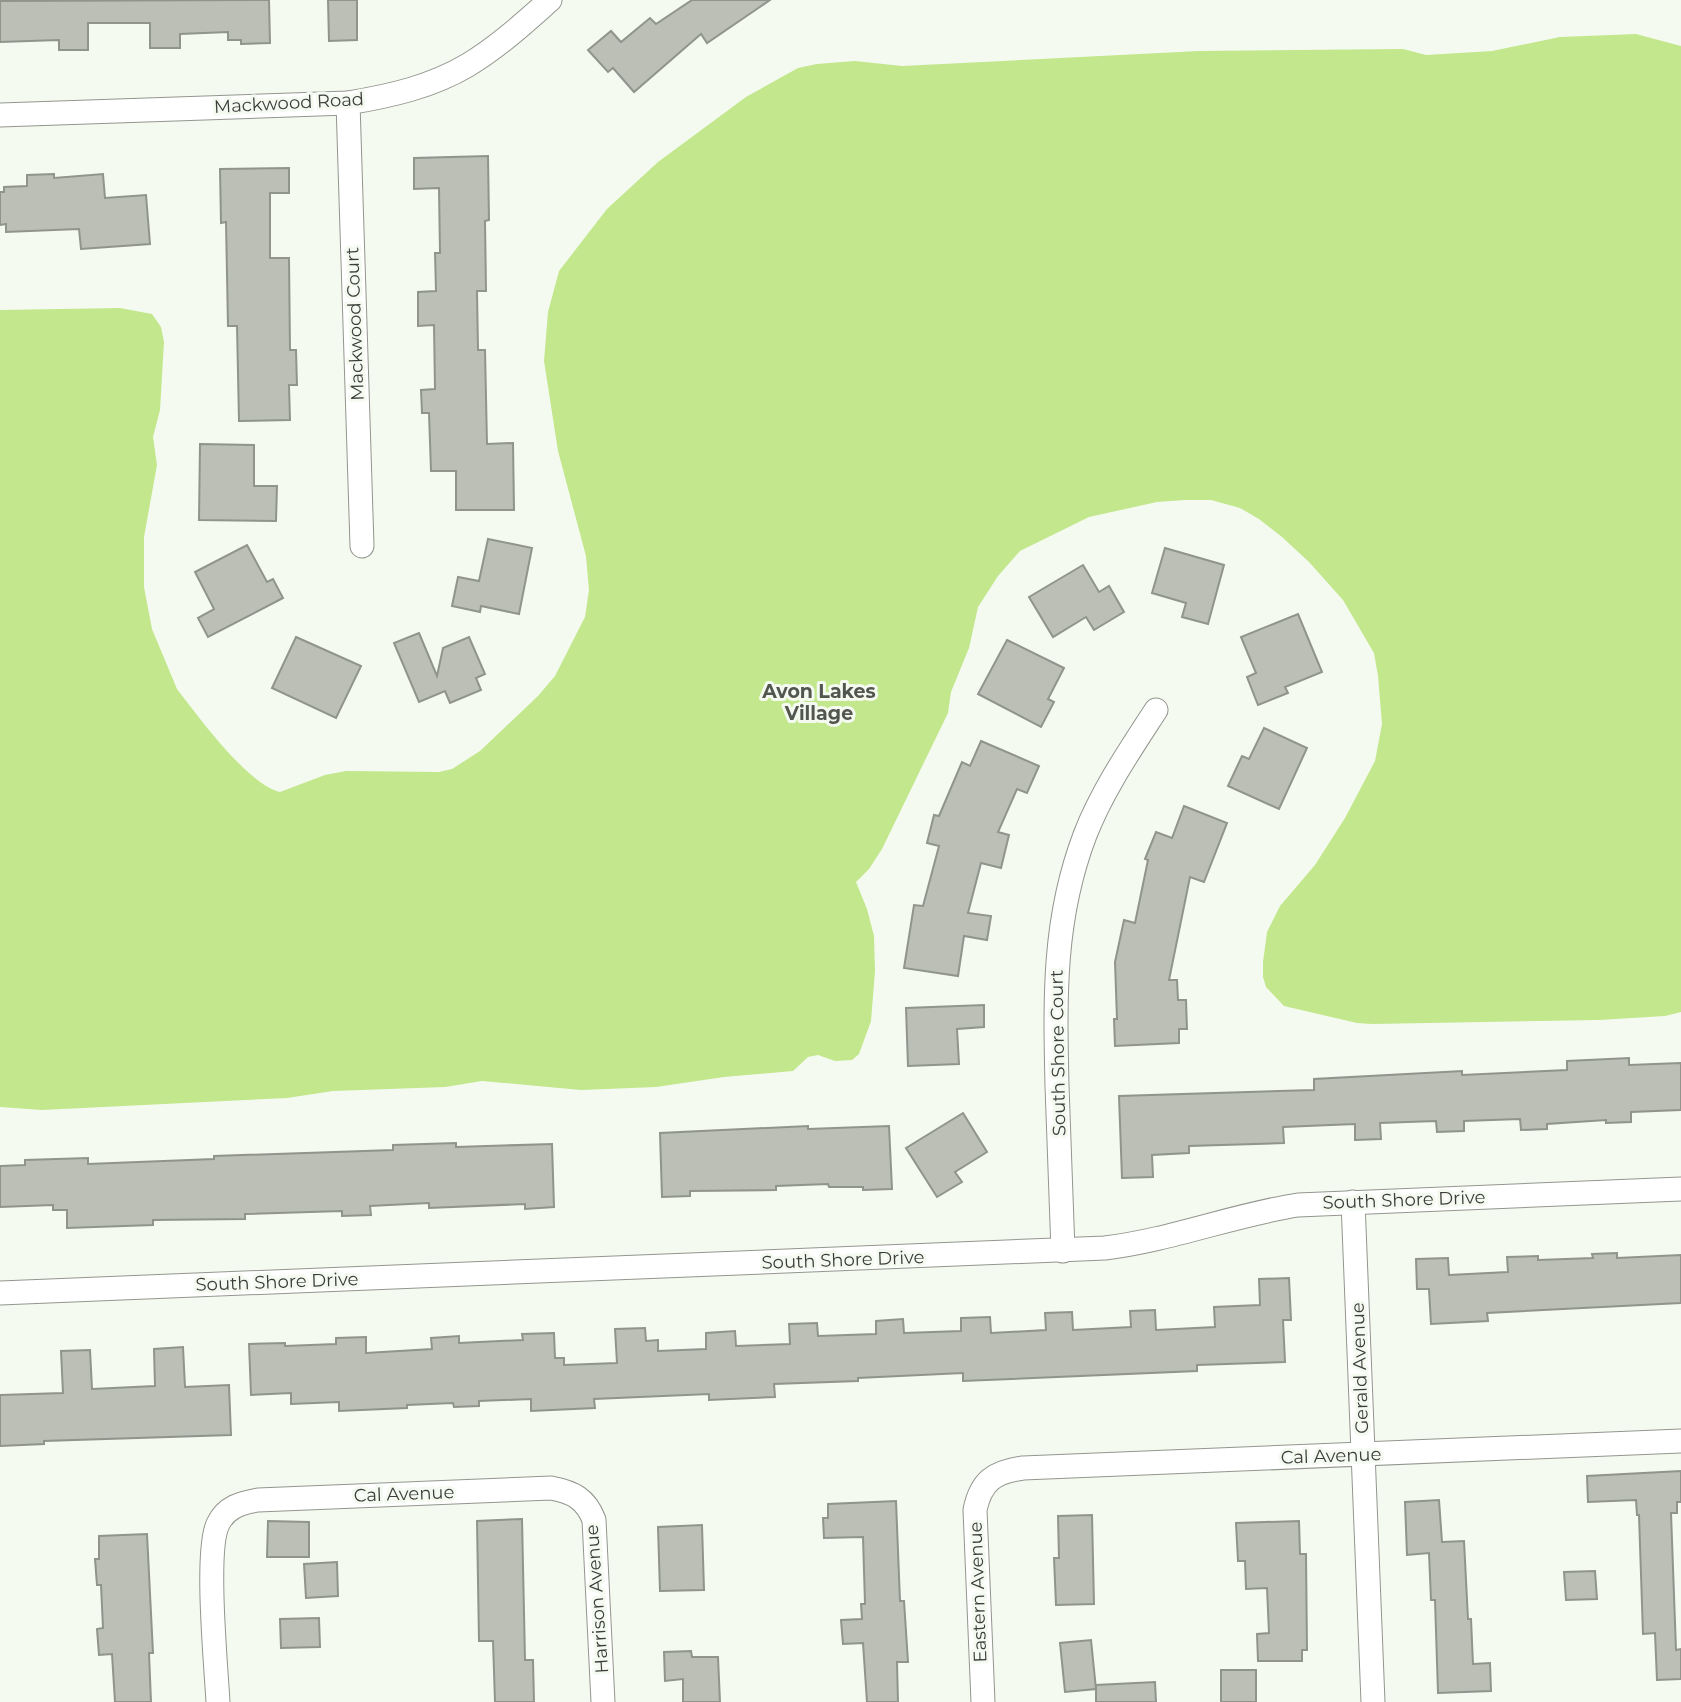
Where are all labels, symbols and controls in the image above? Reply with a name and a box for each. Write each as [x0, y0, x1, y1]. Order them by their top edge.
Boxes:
street label: Mackwood Road [213, 88, 365, 118]
street label: Mackwood Court [341, 247, 369, 401]
district label: Avon Lakes Village [761, 680, 876, 725]
street label: South Shore Court [1046, 970, 1070, 1136]
street label: South Shore Drive [1322, 1186, 1486, 1214]
street label: South Shore Drive [761, 1246, 925, 1274]
street label: South Shore Drive [195, 1268, 359, 1296]
street label: Gerald Avenue [1347, 1302, 1373, 1434]
street label: Cal Avenue [1280, 1443, 1382, 1469]
street label: Cal Avenue [353, 1481, 455, 1507]
street label: Eastern Avenue [965, 1521, 991, 1663]
street label: Harrison Avenue [581, 1524, 613, 1674]

